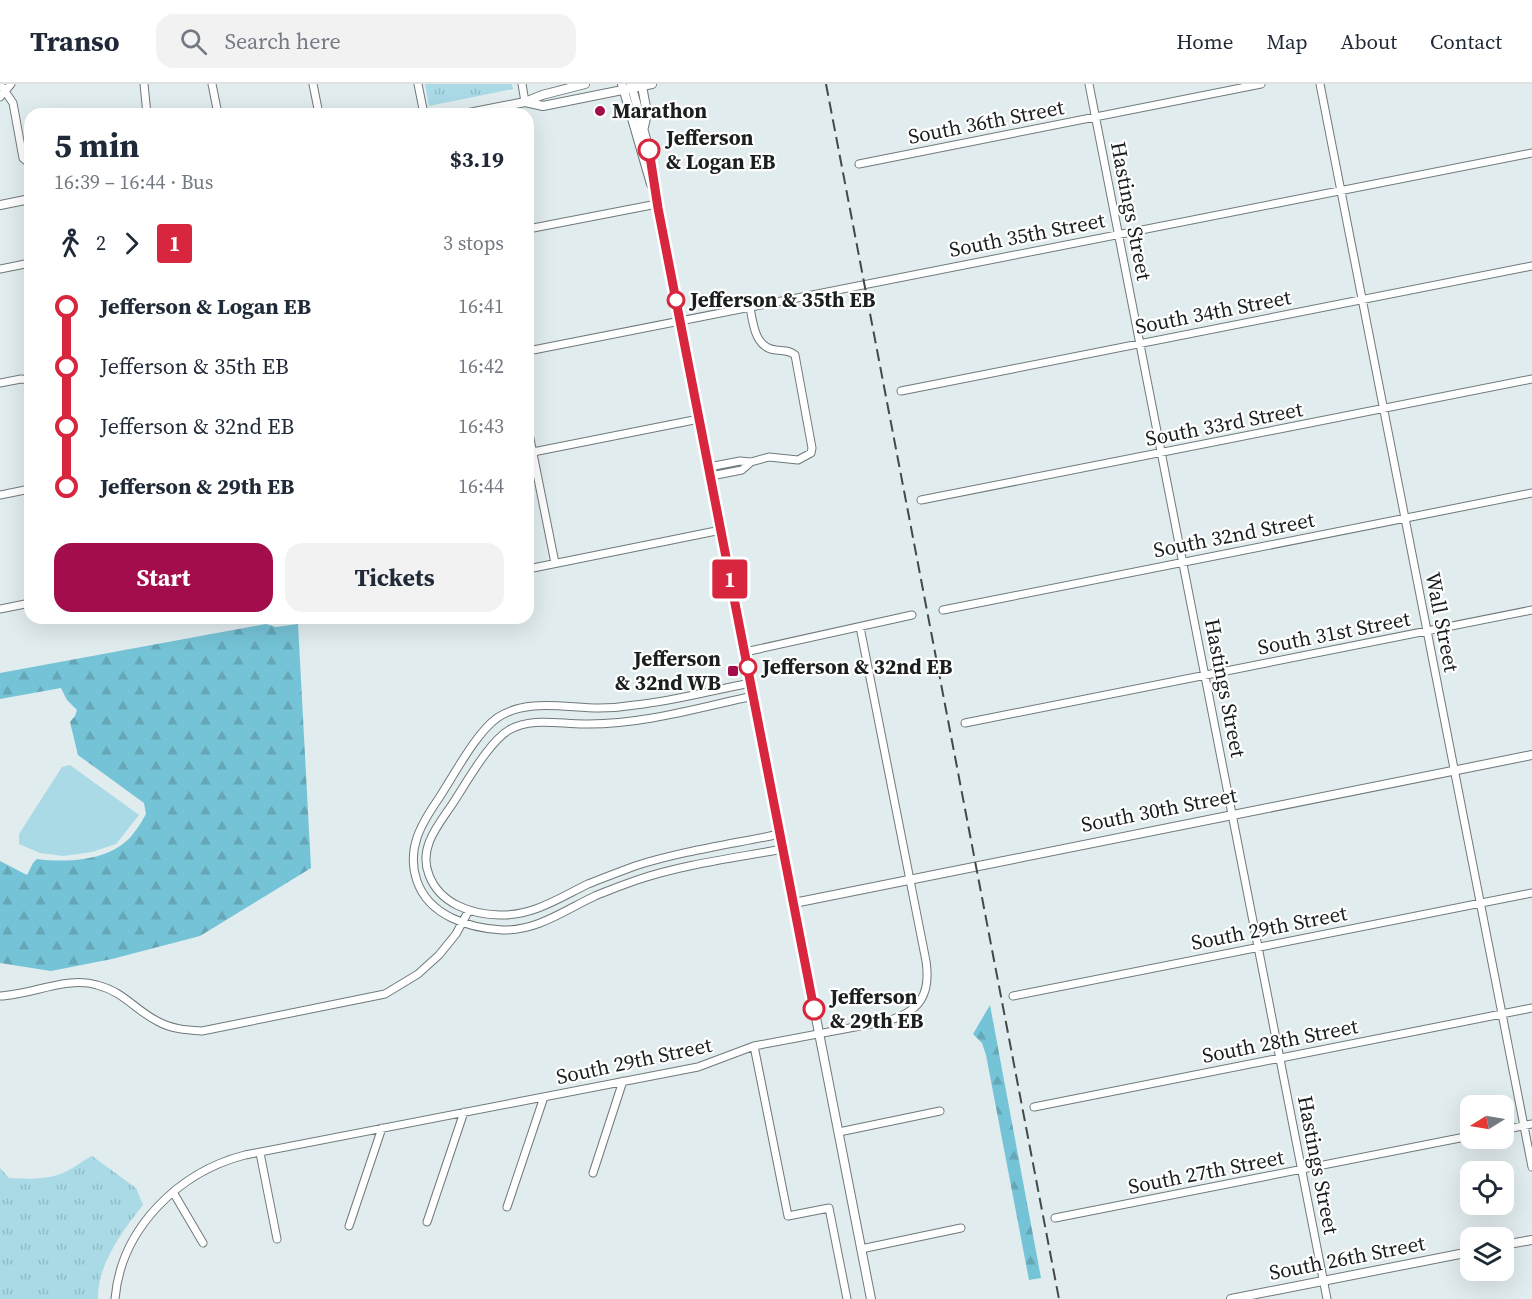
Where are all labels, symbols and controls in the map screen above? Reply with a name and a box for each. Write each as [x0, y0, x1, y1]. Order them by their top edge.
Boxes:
search box [156, 14, 576, 68]
text: Transo [30, 22, 120, 60]
icon: search [177, 25, 210, 58]
text: Search here [225, 26, 341, 56]
text: Home [1176, 27, 1234, 56]
text: Map [1267, 27, 1308, 56]
text: About [1341, 27, 1397, 56]
text: Contact [1430, 27, 1502, 56]
street label: South 36th Street [905, 92, 1067, 151]
place label: Marathon [612, 96, 707, 125]
marker: Marathon [593, 104, 607, 118]
text: 5 min [54, 123, 140, 168]
place label: Jefferson & Logan EB [664, 123, 776, 176]
marker: Jefferson & Logan EB [638, 139, 660, 161]
street label: Hastings Street [1104, 139, 1159, 283]
text: $3.19 [450, 144, 504, 174]
text: 16:39 – 16:44 · Bus [54, 168, 213, 196]
street label: South 35th Street [946, 205, 1108, 264]
icon: walk [54, 227, 87, 260]
icon: forward [115, 227, 148, 260]
text: 2 [96, 229, 106, 257]
text: 1 [169, 229, 180, 258]
text: 3 stops [443, 229, 504, 257]
street label: South 34th Street [1132, 282, 1294, 341]
place label: Jefferson & 35th EB [688, 285, 876, 314]
text: Jefferson & Logan EB [100, 291, 311, 321]
marker: Jefferson & 35th EB [667, 291, 685, 309]
text: 16:41 [458, 292, 504, 320]
text: Jefferson & 35th EB [100, 351, 289, 381]
text: 16:42 [458, 352, 504, 380]
street label: South 33rd Street [1143, 394, 1305, 453]
text: Jefferson & 32nd EB [100, 411, 294, 441]
text: 16:43 [458, 412, 504, 440]
text: Jefferson & 29th EB [100, 471, 294, 501]
text: 16:44 [458, 472, 504, 500]
street label: South 32nd Street [1151, 505, 1317, 564]
button: Start [54, 543, 273, 612]
button: Tickets [285, 543, 504, 612]
line badge: 1 [710, 560, 750, 598]
text: 1 [724, 565, 736, 594]
street label: Wall Street [1419, 570, 1466, 674]
street label: South 31st Street [1255, 603, 1413, 662]
street label: Hastings Street [1198, 616, 1253, 760]
place label: Jefferson & 32nd WB [615, 644, 721, 697]
place label: Jefferson & 32nd EB [760, 652, 953, 681]
marker: Jefferson & 32nd EB [739, 658, 757, 676]
marker: Jefferson & 32nd WB [726, 664, 740, 678]
street label: South 30th Street [1078, 780, 1240, 839]
street label: South 29th Street [1188, 898, 1350, 957]
place label: Jefferson & 29th EB [828, 982, 924, 1035]
marker: Jefferson & 29th EB [803, 998, 825, 1020]
street label: South 28th Street [1199, 1011, 1361, 1070]
street label: South 29th Street [553, 1030, 714, 1091]
street label: Hastings Street [1291, 1093, 1346, 1237]
north arrow [1460, 1095, 1514, 1149]
map controls [1460, 1095, 1514, 1281]
street label: South 27th Street [1125, 1142, 1287, 1201]
button: locate [1460, 1161, 1514, 1215]
button: layers [1460, 1227, 1514, 1281]
street label: South 26th Street [1266, 1228, 1428, 1287]

